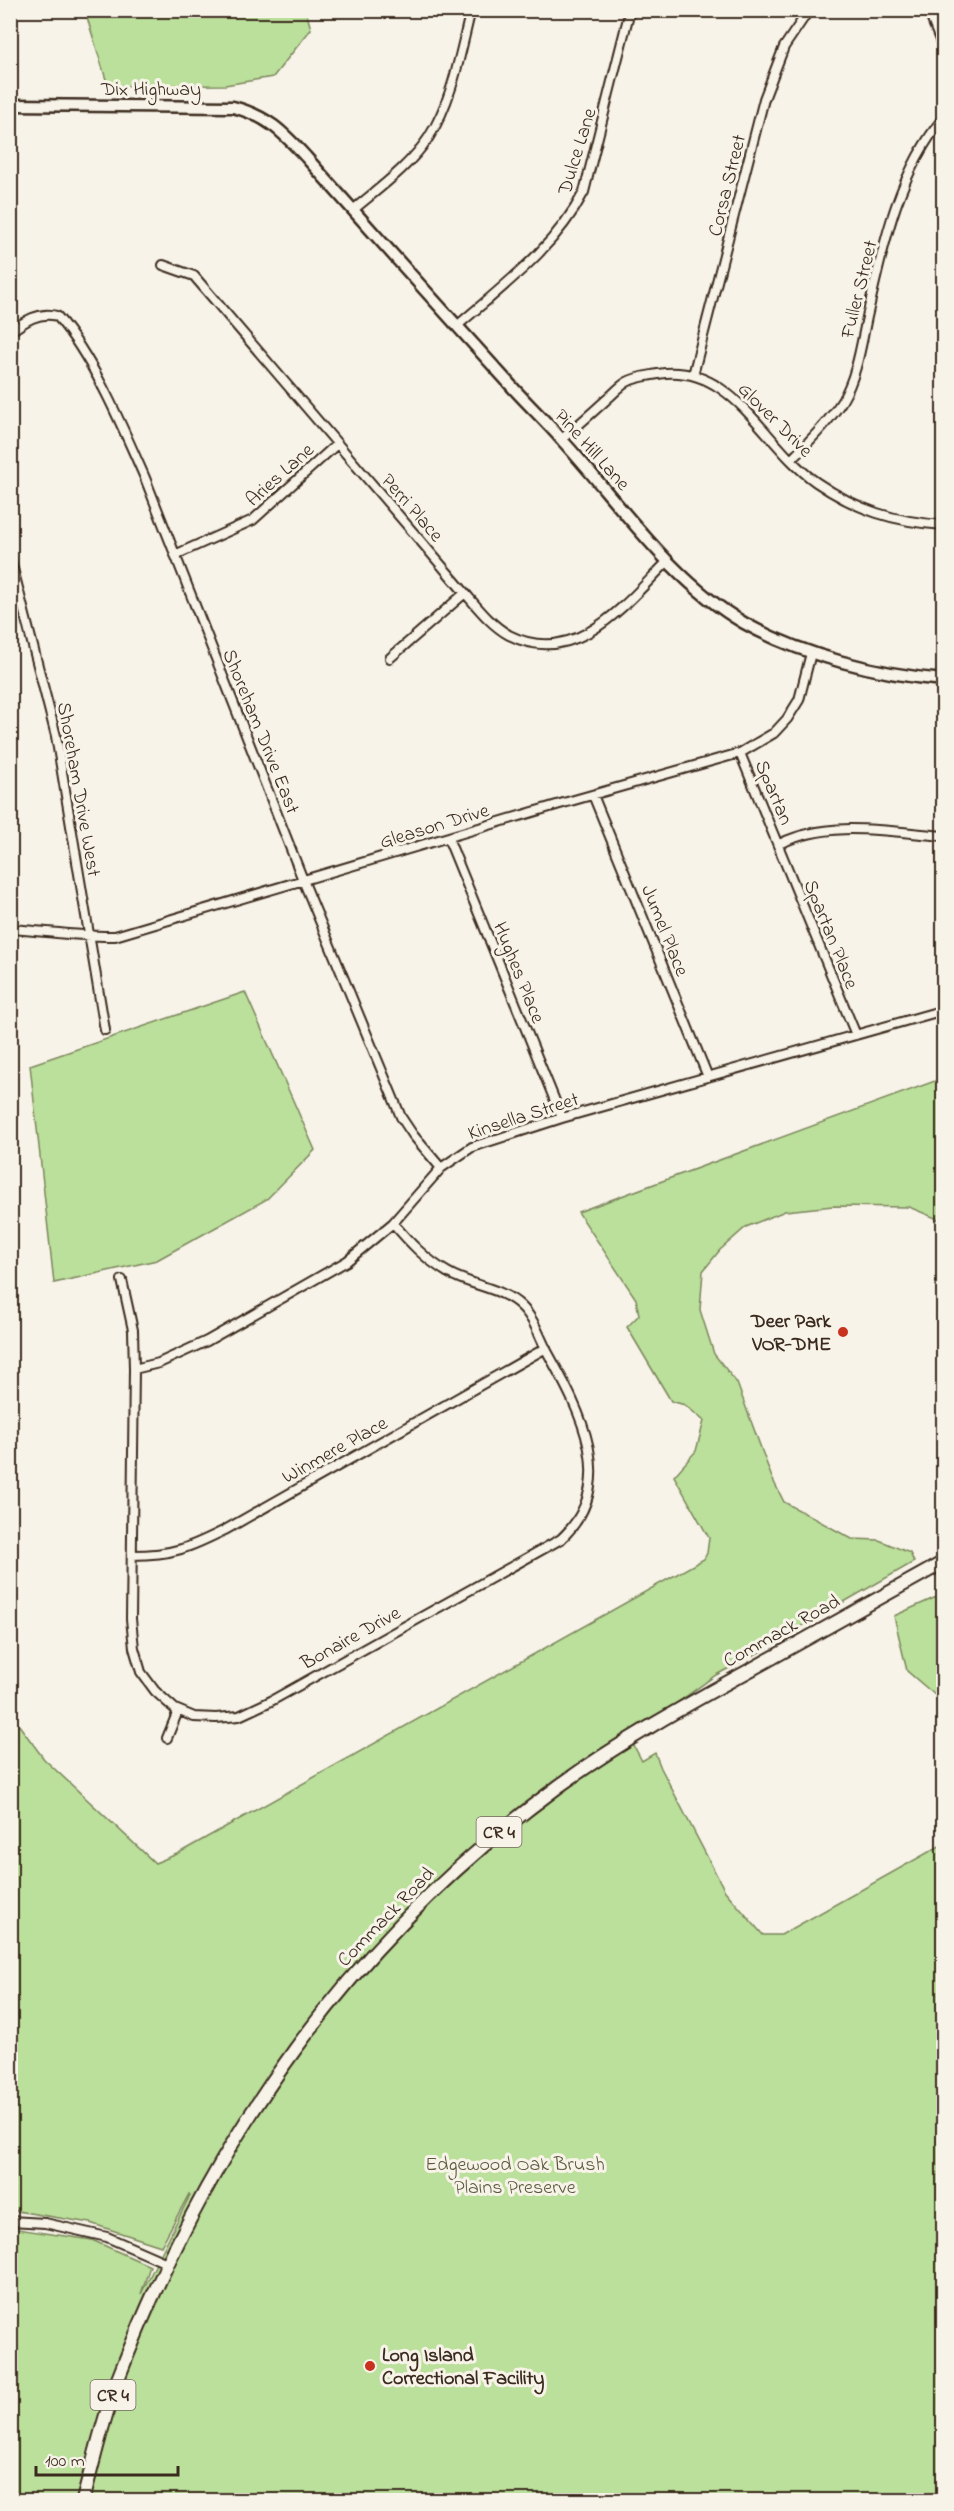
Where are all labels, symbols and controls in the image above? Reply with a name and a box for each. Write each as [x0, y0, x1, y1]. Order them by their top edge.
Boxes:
street label: Dix Highway [100, 76, 201, 106]
street label: Dulce Lane [551, 105, 605, 200]
street label: Corsa Street [702, 131, 755, 240]
street label: Fuller Street [834, 237, 887, 343]
street label: Glover Drive [730, 376, 819, 465]
street label: Pine Hill Lane [546, 403, 636, 498]
street label: Aries Lane [240, 437, 321, 514]
street label: Perri Place [373, 468, 449, 549]
street label: Shoreham Drive East [213, 645, 306, 819]
street label: Shoreham Drive West [48, 700, 107, 879]
street label: Spartan [746, 756, 799, 830]
street label: Gleason Drive [377, 797, 493, 858]
street label: Spartan Place [795, 876, 865, 994]
street label: Jumel Place [632, 881, 695, 981]
street label: Hughes Place [483, 918, 551, 1028]
street label: Kinsella Street [464, 1086, 583, 1149]
place label: Deer Park VOR-DME [750, 1308, 832, 1360]
marker: Deer Park VOR-DME [836, 1325, 850, 1339]
street label: Winmere Place [277, 1410, 393, 1492]
street label: Commack Road [719, 1588, 846, 1676]
street label: Bonaire Drive [295, 1600, 406, 1679]
road number: CR 4 [476, 1817, 522, 1847]
street label: Commack Road [331, 1861, 442, 1974]
park label: Edgewood Oak Brush Plains Preserve [425, 2151, 605, 2203]
place label: Long Island Correctional Facility [382, 2342, 544, 2395]
marker: Long Island Correctional Facility [363, 2359, 377, 2373]
road number: CR 4 [90, 2380, 136, 2410]
scale bar [36, 2439, 178, 2477]
text: 100 m [45, 2449, 85, 2475]

